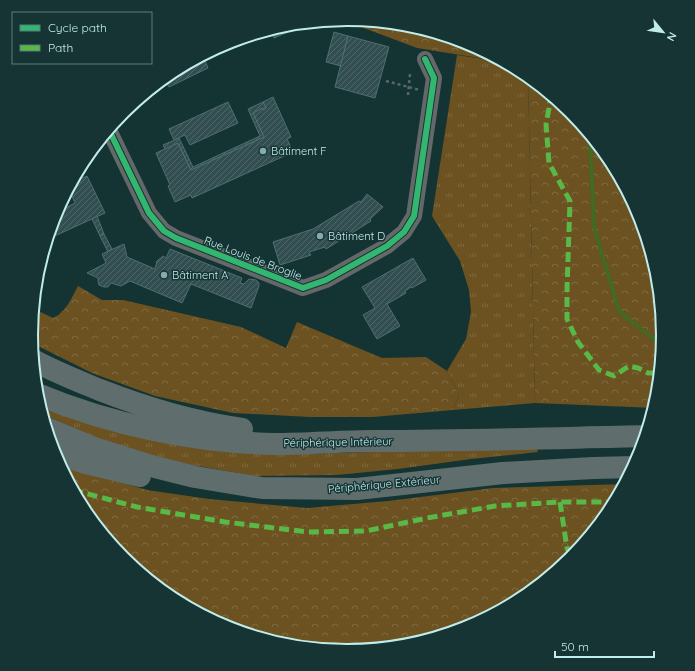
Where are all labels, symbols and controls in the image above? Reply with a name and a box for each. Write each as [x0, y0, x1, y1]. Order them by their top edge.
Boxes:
legend [12, 12, 152, 64]
north arrow [643, 12, 683, 52]
text: Cycle path [48, 20, 107, 35]
text: N [664, 30, 680, 44]
text: Path [48, 40, 73, 55]
place label: Bâtiment F [271, 144, 326, 158]
marker: Bâtiment F [258, 146, 268, 156]
place label: Bâtiment D [328, 229, 385, 243]
marker: Bâtiment D [315, 231, 325, 241]
street label: Rue Louis de Broglie [202, 233, 304, 283]
place label: Bâtiment A [172, 268, 228, 282]
marker: Bâtiment A [159, 270, 169, 280]
street label: Périphérique Intérieur [283, 434, 394, 450]
street label: Périphérique Extérieur [327, 472, 441, 496]
scale bar [555, 633, 654, 659]
text: 50 m [561, 639, 589, 654]

